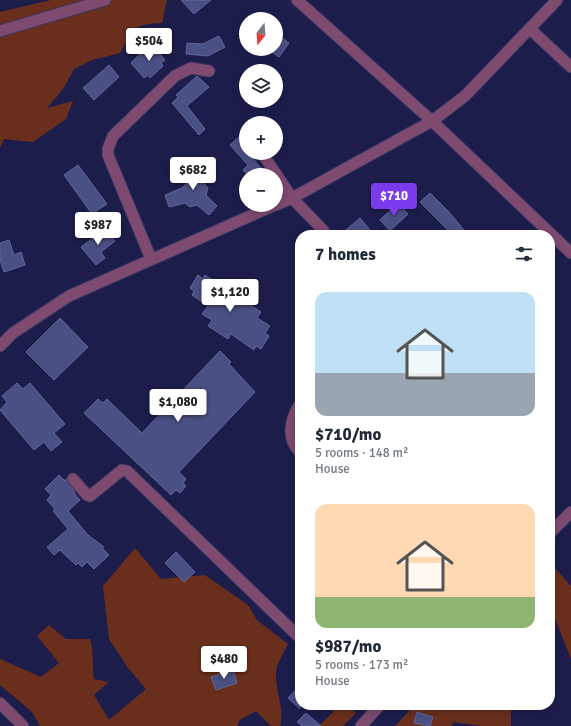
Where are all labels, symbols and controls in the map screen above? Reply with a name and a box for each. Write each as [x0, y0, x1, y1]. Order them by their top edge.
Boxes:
north arrow [239, 12, 283, 56]
map controls [239, 12, 283, 212]
pin: $504 [125, 28, 173, 62]
text: $504 [135, 33, 163, 49]
button: layers [239, 64, 283, 108]
button: + [239, 116, 283, 160]
pin: $682 [169, 157, 217, 191]
text: $682 [179, 162, 207, 178]
button: − [239, 168, 283, 212]
pin: $710 [370, 183, 418, 217]
text: $710 [380, 188, 408, 204]
pin: $987 [74, 212, 122, 246]
text: $987 [84, 217, 112, 233]
icon: filters [513, 243, 535, 265]
text: 7 homes [315, 244, 376, 265]
pin: $1,120 [197, 279, 263, 313]
text: $1,120 [211, 284, 249, 300]
icon: home [389, 318, 461, 390]
pin: $1,080 [145, 389, 211, 423]
text: $1,080 [159, 394, 197, 410]
text: $710/mo [315, 424, 381, 445]
text: 5 rooms · 148 m² [315, 445, 408, 461]
text: House [315, 461, 350, 477]
icon: home [389, 530, 461, 602]
text: $987/mo [315, 636, 381, 657]
pin: $480 [200, 646, 248, 680]
text: $480 [210, 651, 238, 667]
text: 5 rooms · 173 m² [315, 657, 408, 673]
text: House [315, 673, 350, 689]

